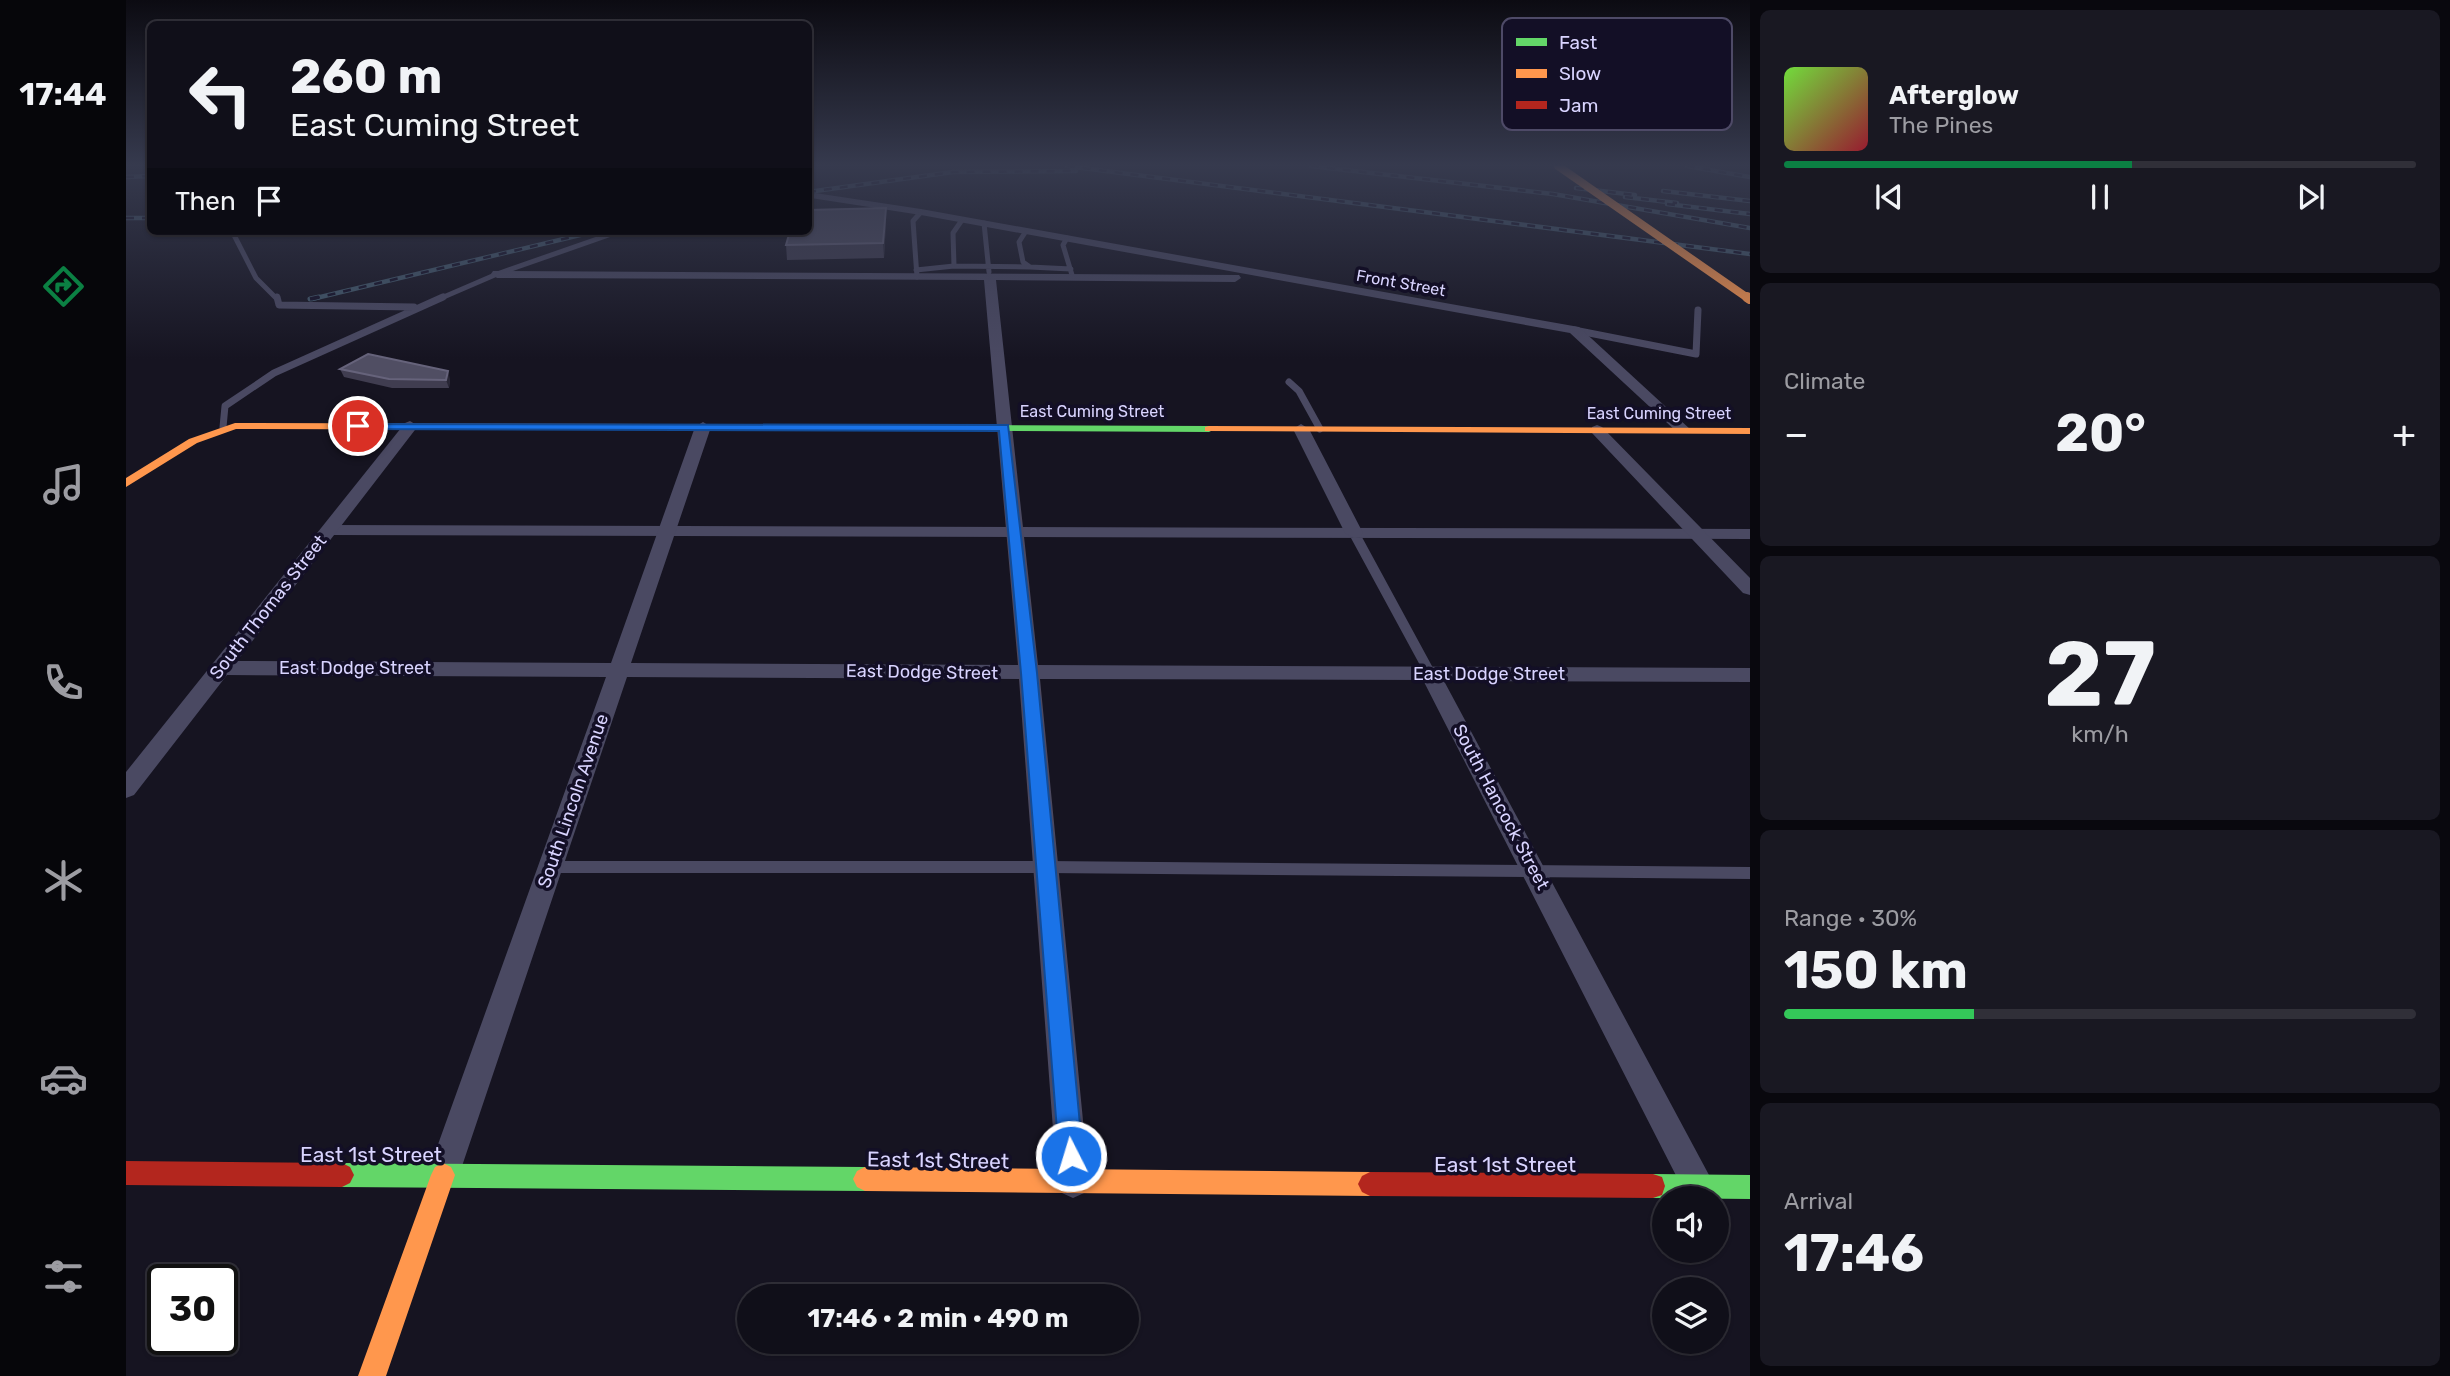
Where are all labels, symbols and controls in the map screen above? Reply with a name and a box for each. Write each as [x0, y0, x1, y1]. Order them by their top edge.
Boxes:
legend [1502, 18, 1732, 130]
text: Fast [1559, 31, 1598, 54]
text: 260 m [290, 47, 442, 105]
icon: left [175, 49, 266, 140]
text: Slow [1559, 62, 1601, 85]
text: 17:44 [19, 75, 107, 113]
text: Afterglow [1889, 80, 2019, 111]
text: Jam [1559, 94, 1598, 117]
text: East Cuming Street [290, 106, 579, 144]
text: The Pines [1889, 111, 1993, 139]
icon: previous [1870, 178, 1908, 216]
icon: pause [2081, 178, 2119, 216]
icon: next [2292, 178, 2330, 216]
icon: arrive [250, 182, 288, 220]
text: Then [175, 186, 236, 217]
icon: directions [39, 262, 88, 311]
street label: Front Street [1355, 266, 1447, 300]
text: Climate [1784, 367, 1865, 395]
pin [328, 396, 388, 456]
street label: East Cuming Street [1020, 402, 1164, 421]
text: 20° [2055, 402, 2146, 464]
street label: East Cuming Street [1587, 404, 1731, 423]
icon: arrive [339, 407, 377, 445]
text: − [1784, 411, 1809, 457]
text: + [2392, 411, 2416, 457]
icon: music [39, 460, 88, 509]
street label: South Thomas Street [205, 530, 331, 684]
text: 27 [2044, 620, 2156, 728]
street label: East Dodge Street [279, 657, 431, 679]
icon: phone [39, 658, 88, 707]
street label: East Dodge Street [846, 660, 998, 684]
street label: East Dodge Street [1413, 663, 1565, 685]
street label: South Lincoln Avenue [533, 711, 613, 891]
text: km/h [2071, 720, 2129, 748]
street label: South Hancock Street [1448, 721, 1554, 893]
icon: climate [39, 856, 88, 905]
text: Range · 30% [1784, 904, 1917, 932]
text: 150 km [1784, 939, 1968, 1001]
icon: car [39, 1054, 88, 1103]
position arrow [1034, 1119, 1108, 1193]
street label: East 1st Street [300, 1142, 442, 1167]
street label: East 1st Street [867, 1146, 1009, 1174]
street label: East 1st Street [1434, 1152, 1576, 1177]
map controls [1652, 1186, 1729, 1354]
button: sound [1652, 1186, 1729, 1263]
text: Arrival [1784, 1187, 1853, 1215]
text: 17:46 [1784, 1222, 1924, 1284]
icon: filters [39, 1252, 88, 1301]
speed limit sign: 30 [147, 1264, 238, 1355]
button: layers [1652, 1277, 1729, 1354]
text: 17:46 · 2 min · 490 m [807, 1303, 1069, 1334]

